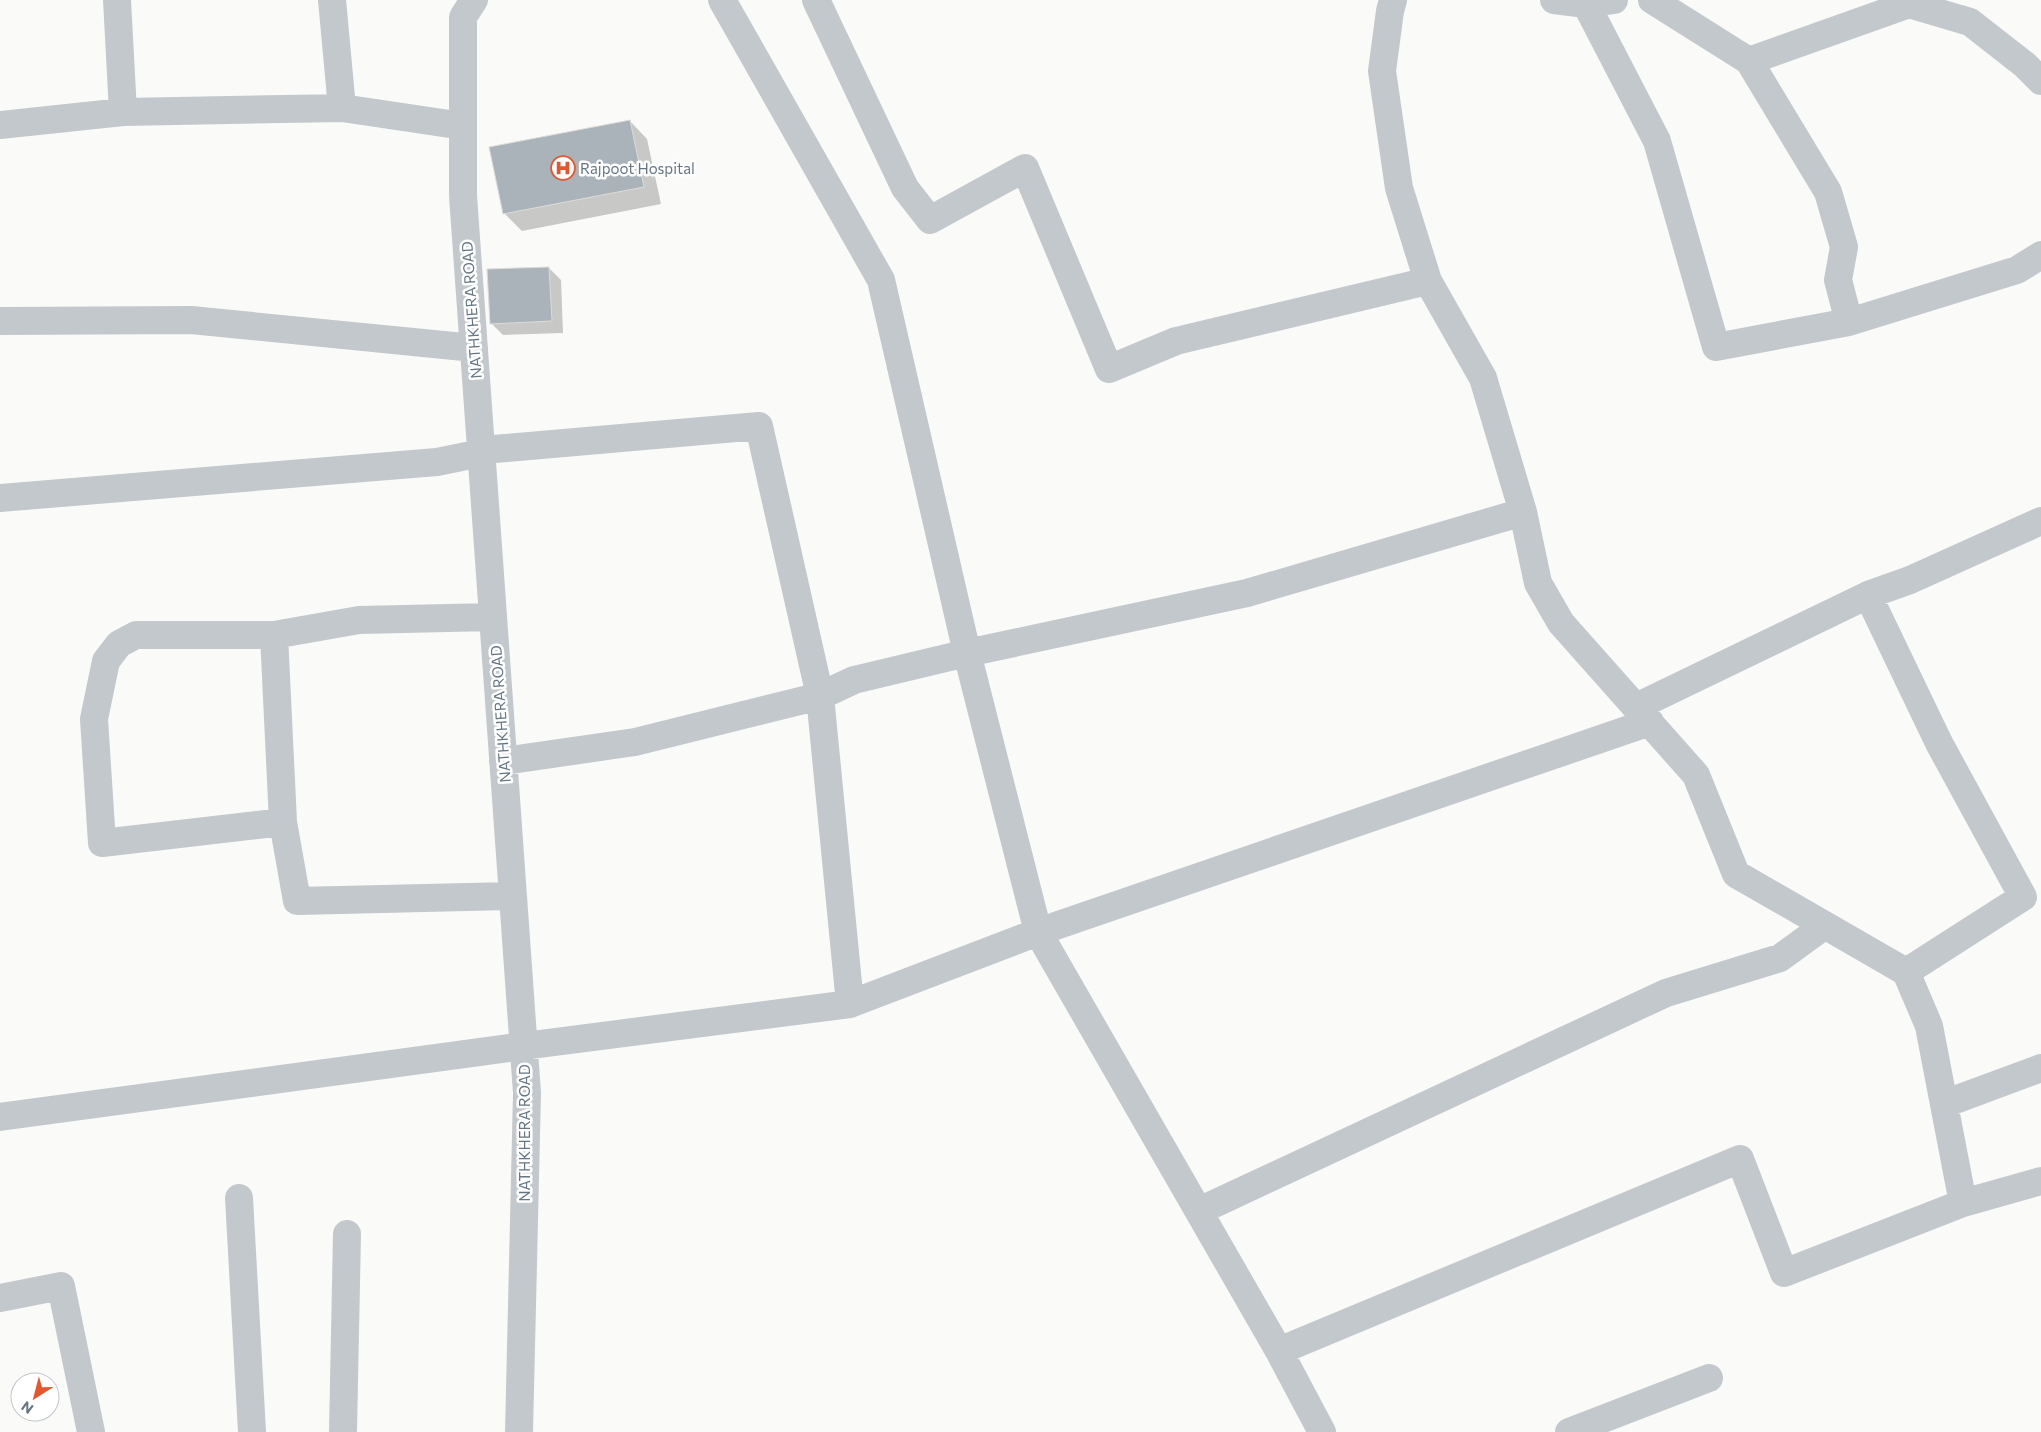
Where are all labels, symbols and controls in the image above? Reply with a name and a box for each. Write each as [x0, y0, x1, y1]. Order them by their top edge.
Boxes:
hospital icon: Rajpoot Hospital [550, 155, 576, 181]
place label: Rajpoot Hospital [580, 159, 695, 177]
street label: NATHKHERA ROAD [457, 241, 485, 379]
street label: NATHKHERA ROAD [486, 645, 514, 783]
street label: NATHKHERA ROAD [515, 1064, 533, 1202]
north arrow [10, 1372, 60, 1422]
text: N [18, 1398, 36, 1418]

